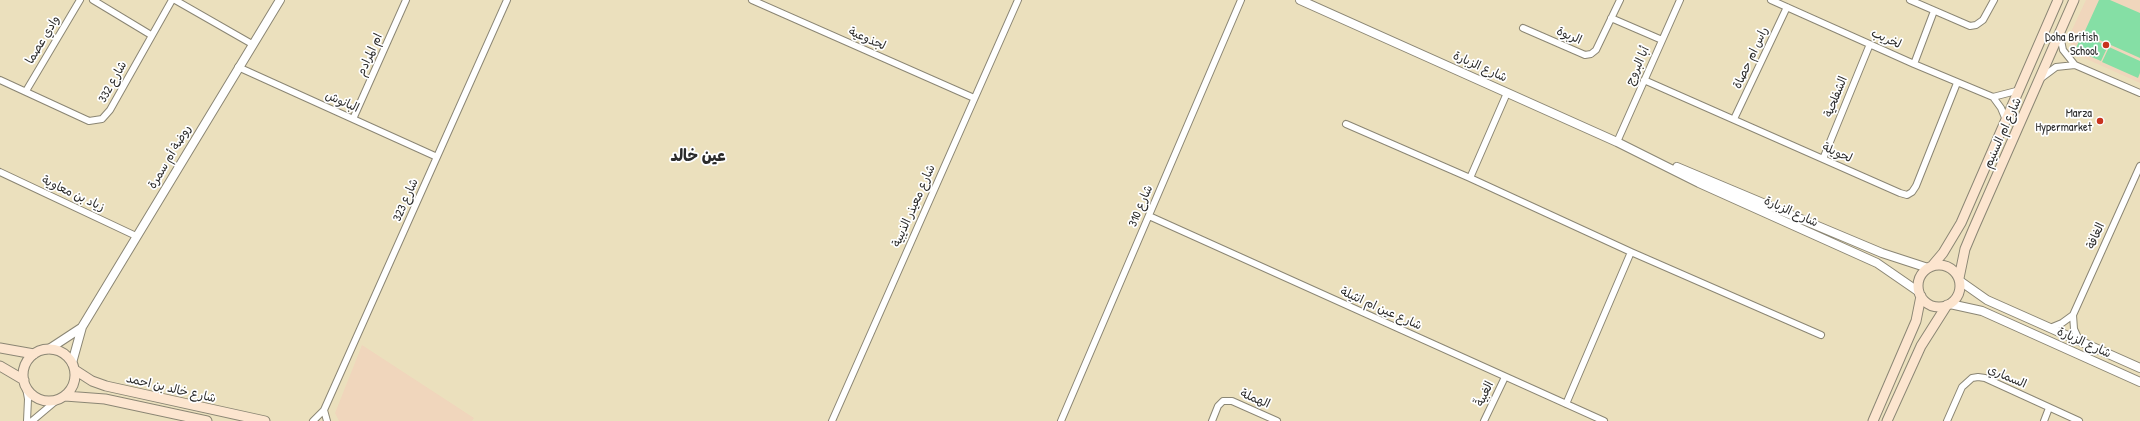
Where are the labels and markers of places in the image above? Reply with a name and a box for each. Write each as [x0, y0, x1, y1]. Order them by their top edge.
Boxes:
place label: Doha British School [2045, 31, 2098, 59]
marker: Doha British School [2101, 40, 2111, 50]
place label: Marza Hypermarket [2035, 107, 2092, 135]
marker: Marza Hypermarket [2095, 116, 2105, 126]

